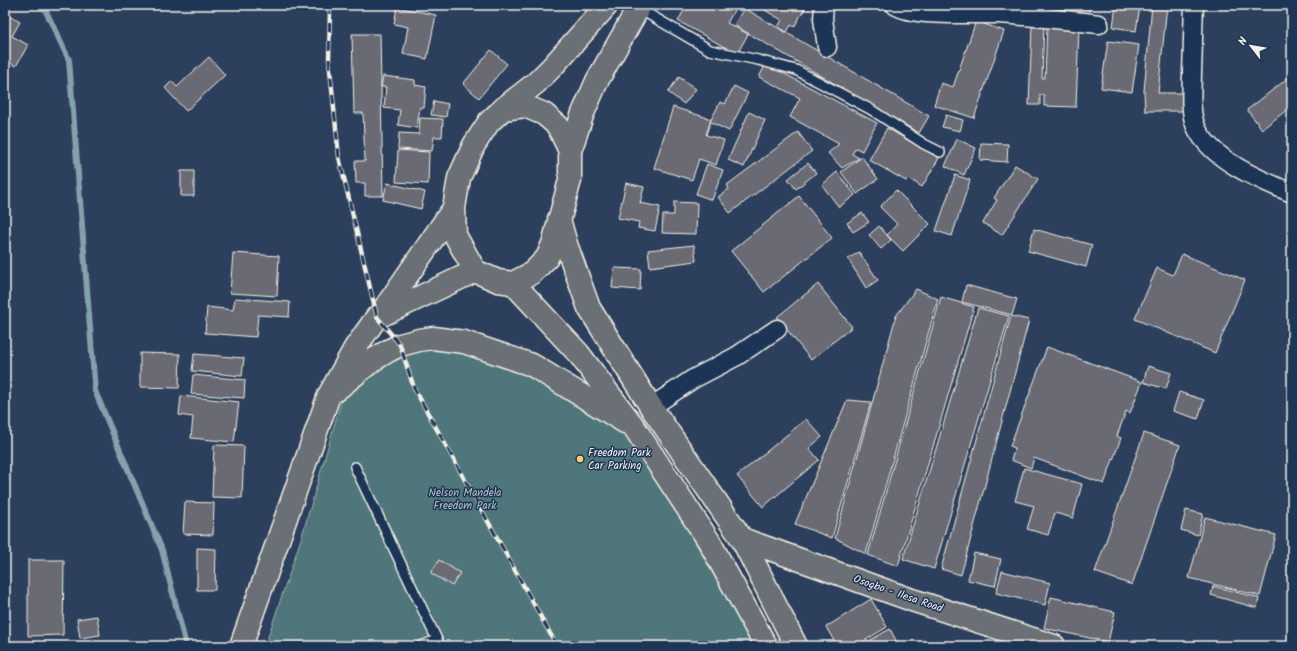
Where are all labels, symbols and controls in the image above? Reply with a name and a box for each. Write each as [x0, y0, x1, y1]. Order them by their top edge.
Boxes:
north arrow [1231, 26, 1271, 66]
text: N [1234, 34, 1253, 49]
place label: Freedom Park Car Parking [588, 444, 652, 475]
marker: Freedom Park Car Parking [575, 454, 585, 464]
park label: Nelson Mandela Freedom Park [428, 484, 502, 515]
street label: Osogbo - Ilesa Road [851, 570, 946, 618]

